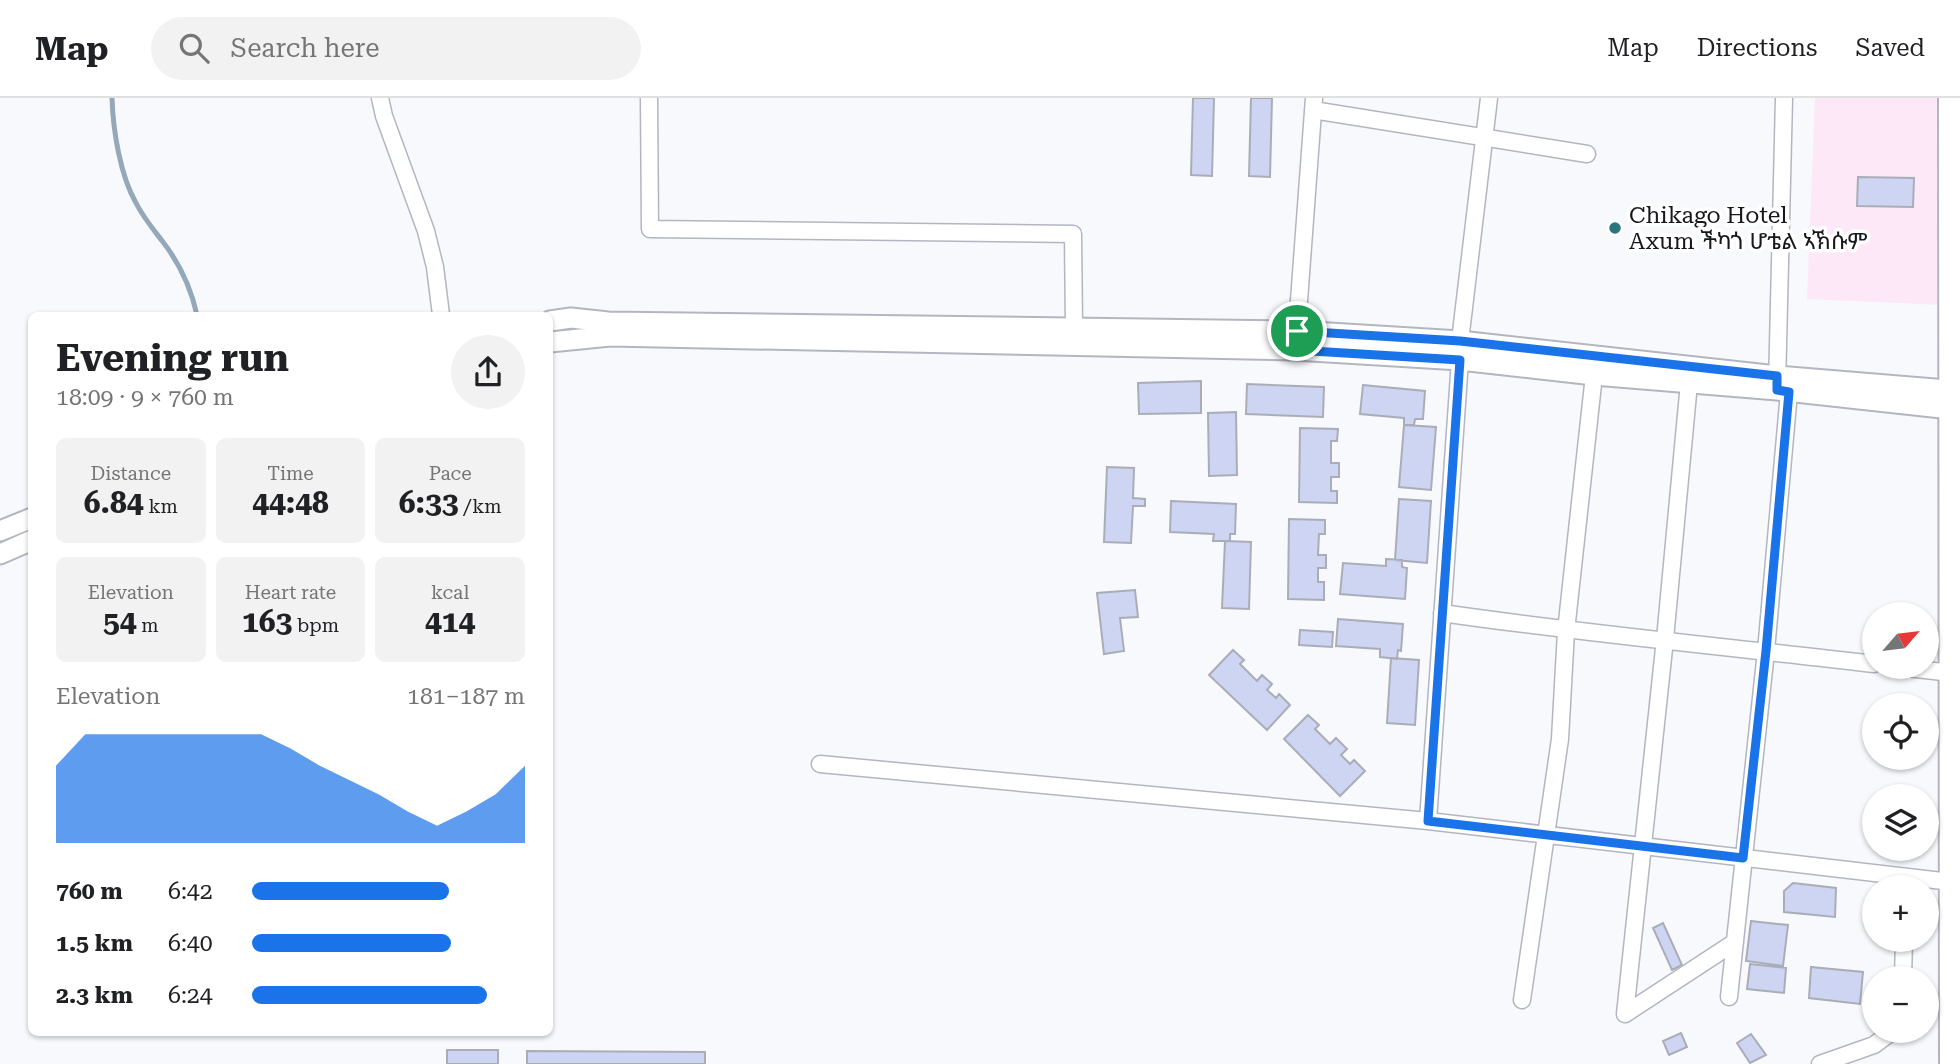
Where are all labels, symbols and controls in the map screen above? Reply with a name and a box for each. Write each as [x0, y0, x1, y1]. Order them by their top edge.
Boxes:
search box [151, 17, 641, 80]
text: Map [35, 29, 109, 68]
icon: search [175, 29, 213, 67]
text: Search here [231, 33, 380, 63]
text: Map [1607, 34, 1659, 62]
text: Directions [1697, 34, 1817, 62]
text: Saved [1855, 34, 1925, 62]
place label: Chikago Hotel Axum ችካጎ ሆቴል ኣኽሱም [1629, 202, 1868, 255]
marker: Chikago Hotel Axum ችካጎ ሆቴል ኣኽሱም [1607, 220, 1623, 236]
pin [1267, 301, 1327, 361]
icon: arrive [1278, 312, 1316, 350]
button: share [451, 335, 525, 409]
text: Evening run [56, 336, 289, 380]
text: 18:09 · 9 × 760 m [56, 384, 234, 411]
text: Distance [91, 462, 171, 485]
text: Time [267, 462, 314, 485]
text: Pace [429, 462, 472, 485]
text: 6.84 [84, 485, 144, 520]
text: 44:48 [252, 485, 329, 520]
text: 6:33 [399, 485, 459, 520]
text: km [144, 495, 178, 518]
text: /km [459, 495, 502, 518]
text: Elevation [88, 581, 174, 604]
text: Heart rate [245, 581, 336, 604]
text: kcal [431, 581, 469, 604]
north arrow [1862, 602, 1939, 679]
map controls [1862, 602, 1939, 1043]
text: 54 [103, 604, 137, 639]
text: 163 [242, 604, 292, 639]
text: 414 [425, 604, 475, 639]
text: m [137, 614, 159, 637]
text: bpm [292, 614, 339, 637]
text: Elevation [56, 683, 160, 710]
text: 181–187 m [407, 683, 525, 710]
button: locate [1862, 693, 1939, 770]
button: layers [1862, 784, 1939, 861]
button: + [1862, 875, 1939, 952]
text: 760 m [56, 878, 123, 905]
text: 6:42 [168, 878, 213, 905]
text: 1.5 km [56, 930, 133, 957]
text: 6:40 [168, 930, 213, 957]
button: − [1862, 966, 1939, 1043]
text: 2.3 km [56, 982, 133, 1009]
text: 6:24 [168, 982, 213, 1009]

